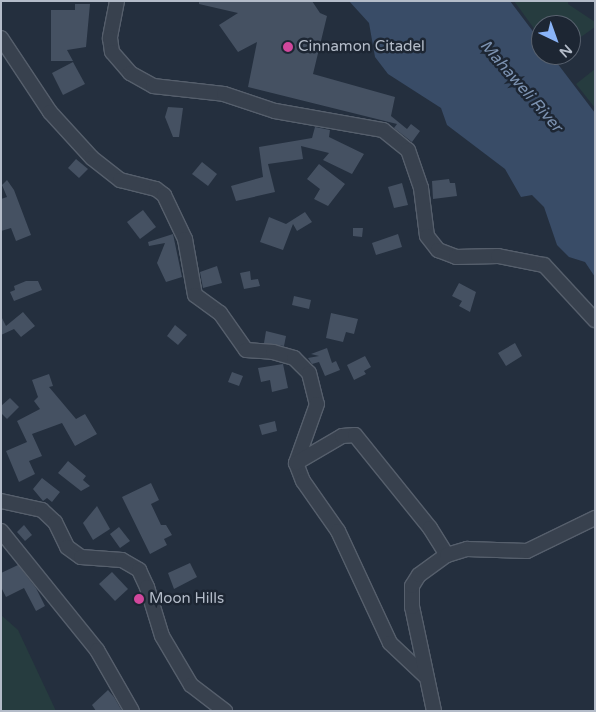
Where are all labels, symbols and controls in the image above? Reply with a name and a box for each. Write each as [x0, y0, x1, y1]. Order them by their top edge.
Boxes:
north arrow [531, 15, 581, 65]
water label: Mahaweli River [476, 36, 566, 136]
place label: Cinnamon Citadel [298, 38, 425, 56]
marker: Cinnamon Citadel [282, 41, 294, 53]
text: N [556, 41, 576, 61]
place label: Moon Hills [149, 590, 224, 608]
marker: Moon Hills [133, 593, 145, 605]

